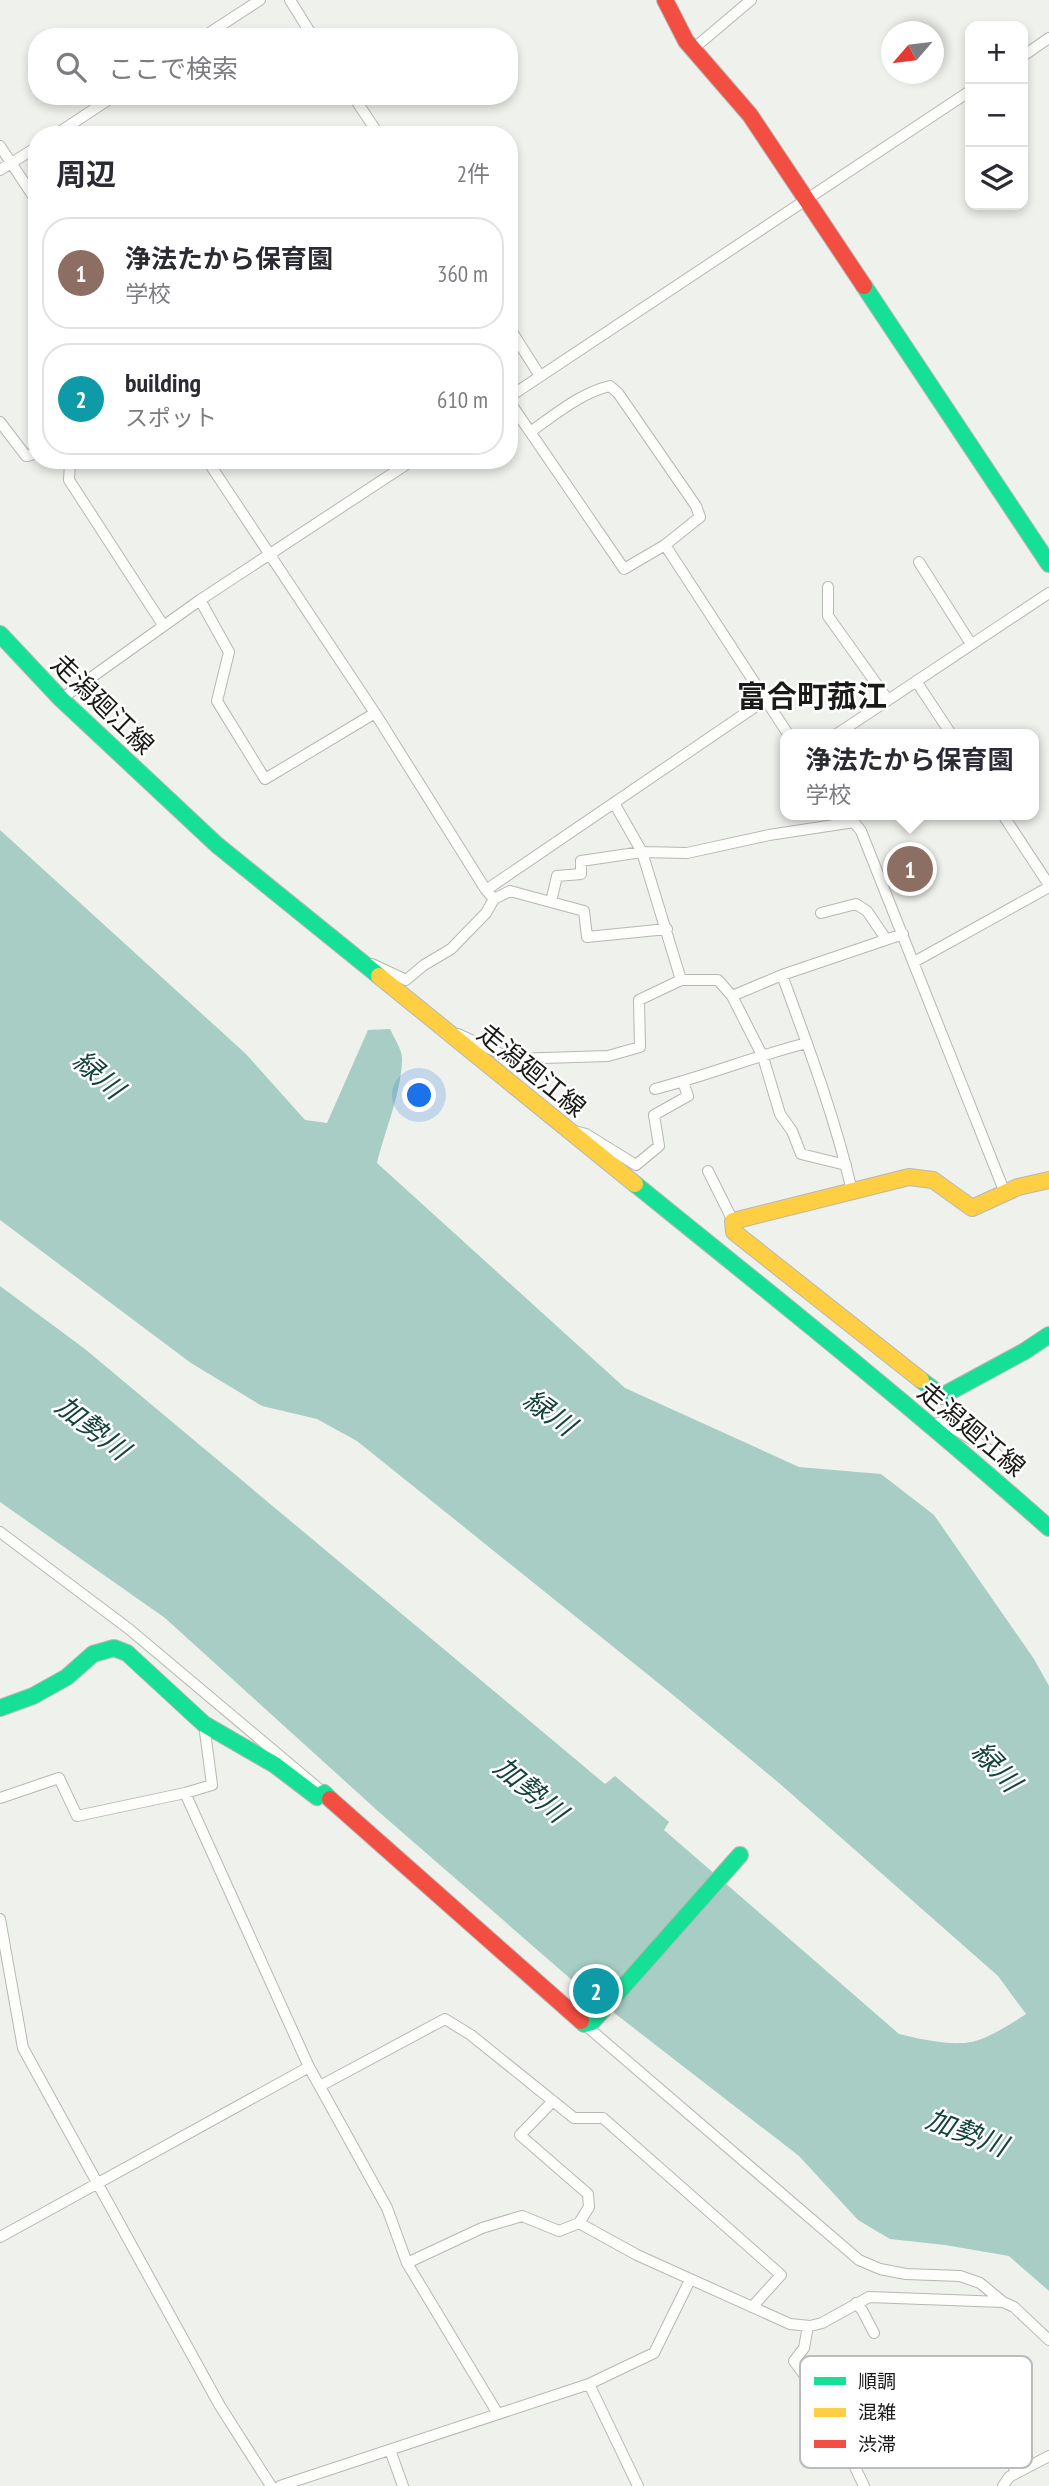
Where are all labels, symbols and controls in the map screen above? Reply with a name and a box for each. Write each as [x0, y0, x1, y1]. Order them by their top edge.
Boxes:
north arrow [881, 21, 944, 84]
map controls [965, 21, 1028, 210]
button: + [965, 21, 1028, 84]
search box [28, 28, 518, 105]
icon: search [52, 48, 90, 86]
text: ここで検索 [108, 52, 238, 85]
button: − [965, 84, 1028, 147]
button: layers [965, 147, 1028, 210]
text: 周辺 [56, 154, 116, 193]
text: 2件 [457, 159, 490, 188]
text: 浄法たから保育園 [125, 242, 333, 275]
text: 1 [76, 259, 87, 288]
text: 360 m [437, 259, 488, 288]
text: 学校 [125, 279, 171, 308]
text: building [125, 366, 201, 399]
text: 2 [76, 385, 87, 414]
text: 610 m [437, 385, 488, 414]
text: スポット [125, 403, 217, 432]
street label: 走潟廻江線 [45, 647, 161, 761]
district label: 富合町菰江 [737, 676, 887, 715]
popup [780, 729, 1039, 820]
text: 浄法たから保育園 [805, 743, 1014, 776]
text: 学校 [805, 780, 851, 809]
pin: 1 [887, 843, 933, 895]
street label: 走潟廻江線 [471, 1016, 593, 1124]
water label: 緑川 [66, 1042, 135, 1108]
your location [402, 1078, 436, 1112]
street label: 走潟廻江線 [912, 1375, 1032, 1483]
water label: 緑川 [516, 1381, 586, 1445]
water label: 加勢川 [49, 1387, 140, 1469]
water label: 緑川 [964, 1733, 1032, 1801]
water label: 加勢川 [487, 1748, 577, 1832]
pin: 2 [573, 1965, 619, 2017]
water label: 加勢川 [921, 2100, 1016, 2165]
legend [800, 2356, 1032, 2468]
text: 順調 [858, 2369, 896, 2393]
text: 混雑 [858, 2400, 896, 2424]
text: 渋滞 [858, 2432, 896, 2456]

